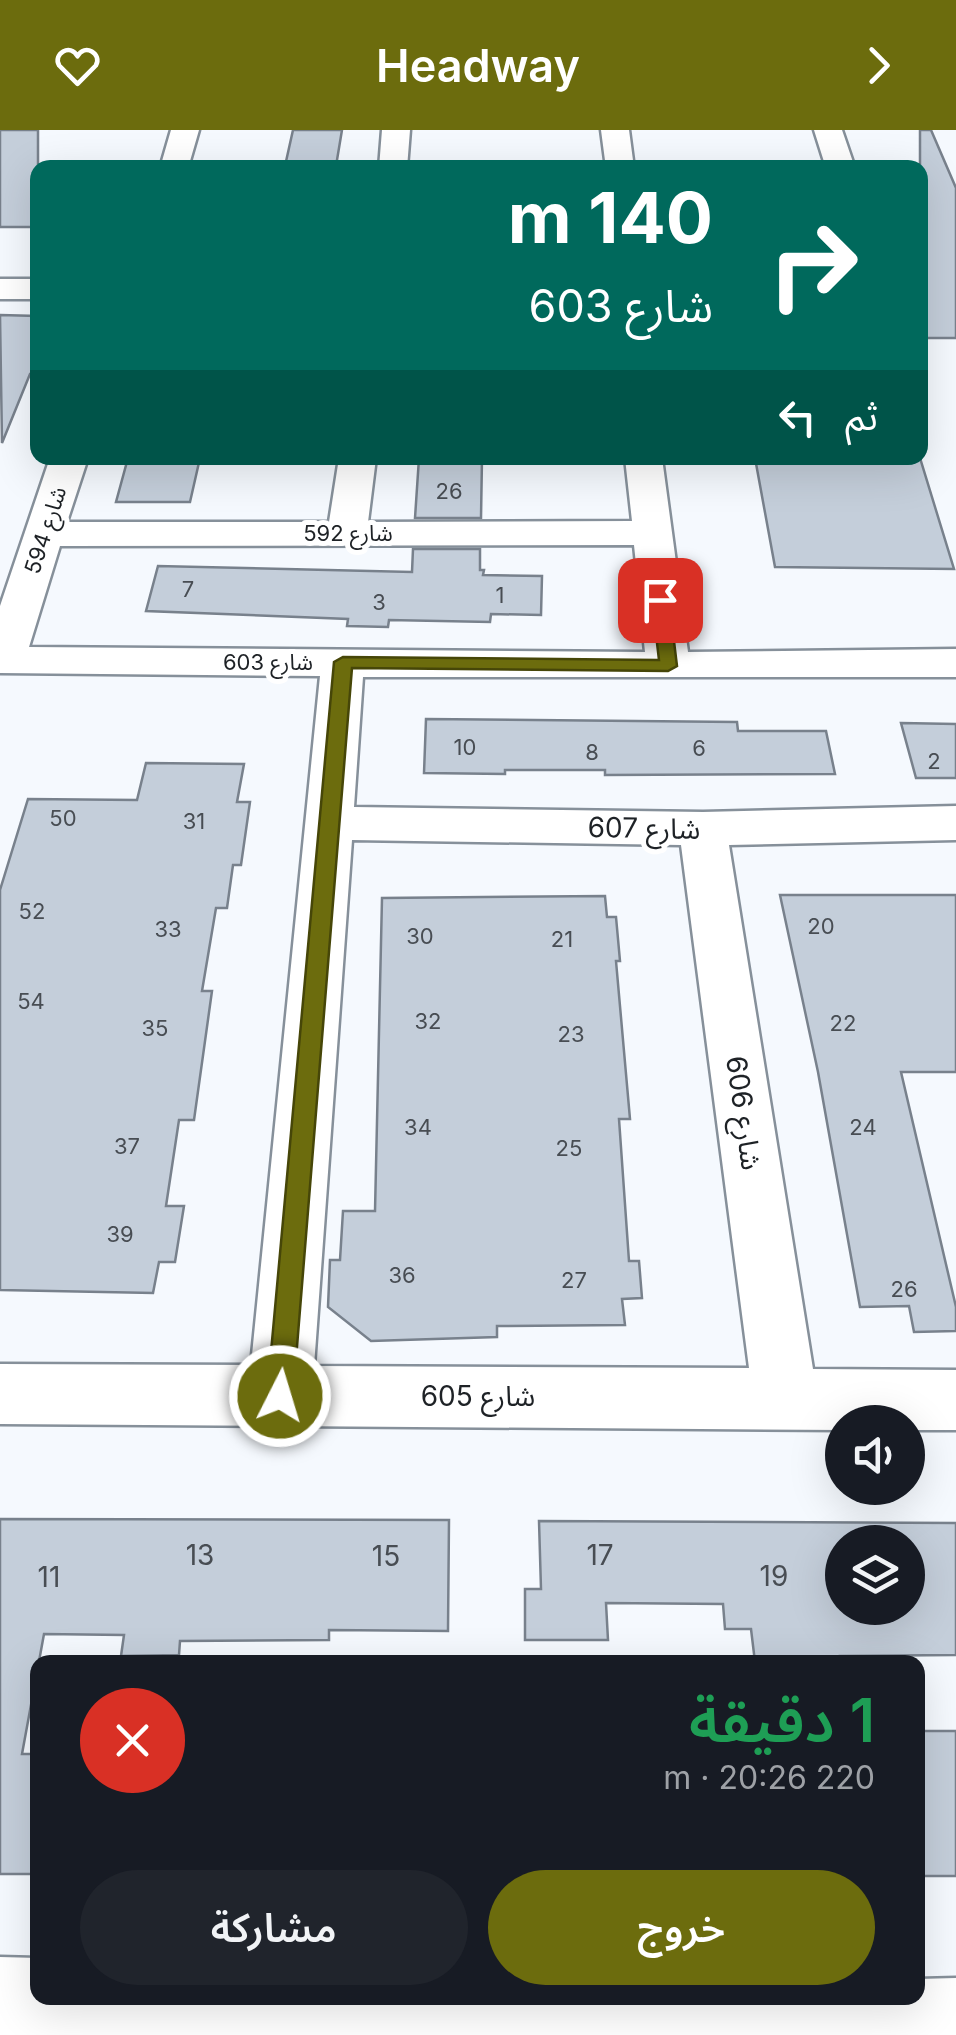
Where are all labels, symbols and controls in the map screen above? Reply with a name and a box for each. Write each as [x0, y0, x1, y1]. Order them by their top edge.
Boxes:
icon: heart [50, 38, 105, 93]
text: Headway [376, 38, 580, 93]
icon: forward [851, 38, 906, 93]
text: 140 m [508, 175, 713, 260]
icon: right [748, 200, 878, 330]
text: شارع 603 [529, 278, 713, 333]
icon: left [770, 390, 825, 445]
text: ثم [845, 393, 878, 439]
house number: 26 [435, 478, 463, 504]
street label: شارع 594 [19, 483, 75, 578]
street label: شارع 592 [303, 520, 393, 550]
pin [618, 558, 703, 643]
icon: arrive [633, 573, 688, 628]
house number: 7 [182, 576, 194, 602]
house number: 1 [496, 582, 504, 608]
house number: 3 [372, 589, 386, 615]
street label: شارع 603 [223, 649, 313, 679]
house number: 10 [454, 734, 476, 760]
house number: 6 [692, 735, 706, 761]
house number: 8 [585, 739, 599, 765]
house number: 2 [927, 748, 941, 774]
house number: 50 [49, 805, 77, 831]
house number: 31 [183, 808, 205, 834]
street label: شارع 607 [587, 810, 701, 850]
house number: 52 [19, 898, 45, 924]
house number: 20 [807, 913, 835, 939]
house number: 33 [154, 916, 182, 942]
house number: 30 [406, 923, 434, 949]
house number: 21 [551, 926, 573, 952]
house number: 54 [17, 988, 45, 1014]
house number: 32 [414, 1008, 442, 1034]
house number: 22 [830, 1010, 856, 1036]
house number: 35 [142, 1015, 168, 1041]
house number: 23 [557, 1021, 585, 1047]
street label: شارع 606 [715, 1054, 769, 1173]
house number: 34 [404, 1114, 432, 1140]
house number: 24 [849, 1114, 877, 1140]
house number: 37 [114, 1133, 140, 1159]
house number: 25 [556, 1135, 582, 1161]
house number: 39 [106, 1221, 134, 1247]
house number: 36 [388, 1262, 416, 1288]
house number: 27 [561, 1267, 587, 1293]
house number: 26 [890, 1276, 918, 1302]
position arrow [228, 1344, 332, 1448]
street label: شارع 605 [421, 1379, 535, 1417]
map controls [825, 1405, 925, 1625]
button: sound [825, 1405, 925, 1505]
button: layers [825, 1525, 925, 1625]
house number: 13 [186, 1538, 214, 1572]
house number: 17 [586, 1538, 614, 1572]
house number: 15 [372, 1539, 400, 1573]
house number: 19 [760, 1559, 788, 1593]
house number: 11 [38, 1560, 60, 1594]
text: 1 دقيقة [689, 1684, 875, 1756]
button: close [80, 1688, 185, 1793]
text: 220 m · 20:26 [663, 1758, 875, 1797]
button: مشاركة [80, 1870, 468, 1985]
button: خروج [488, 1870, 875, 1985]

